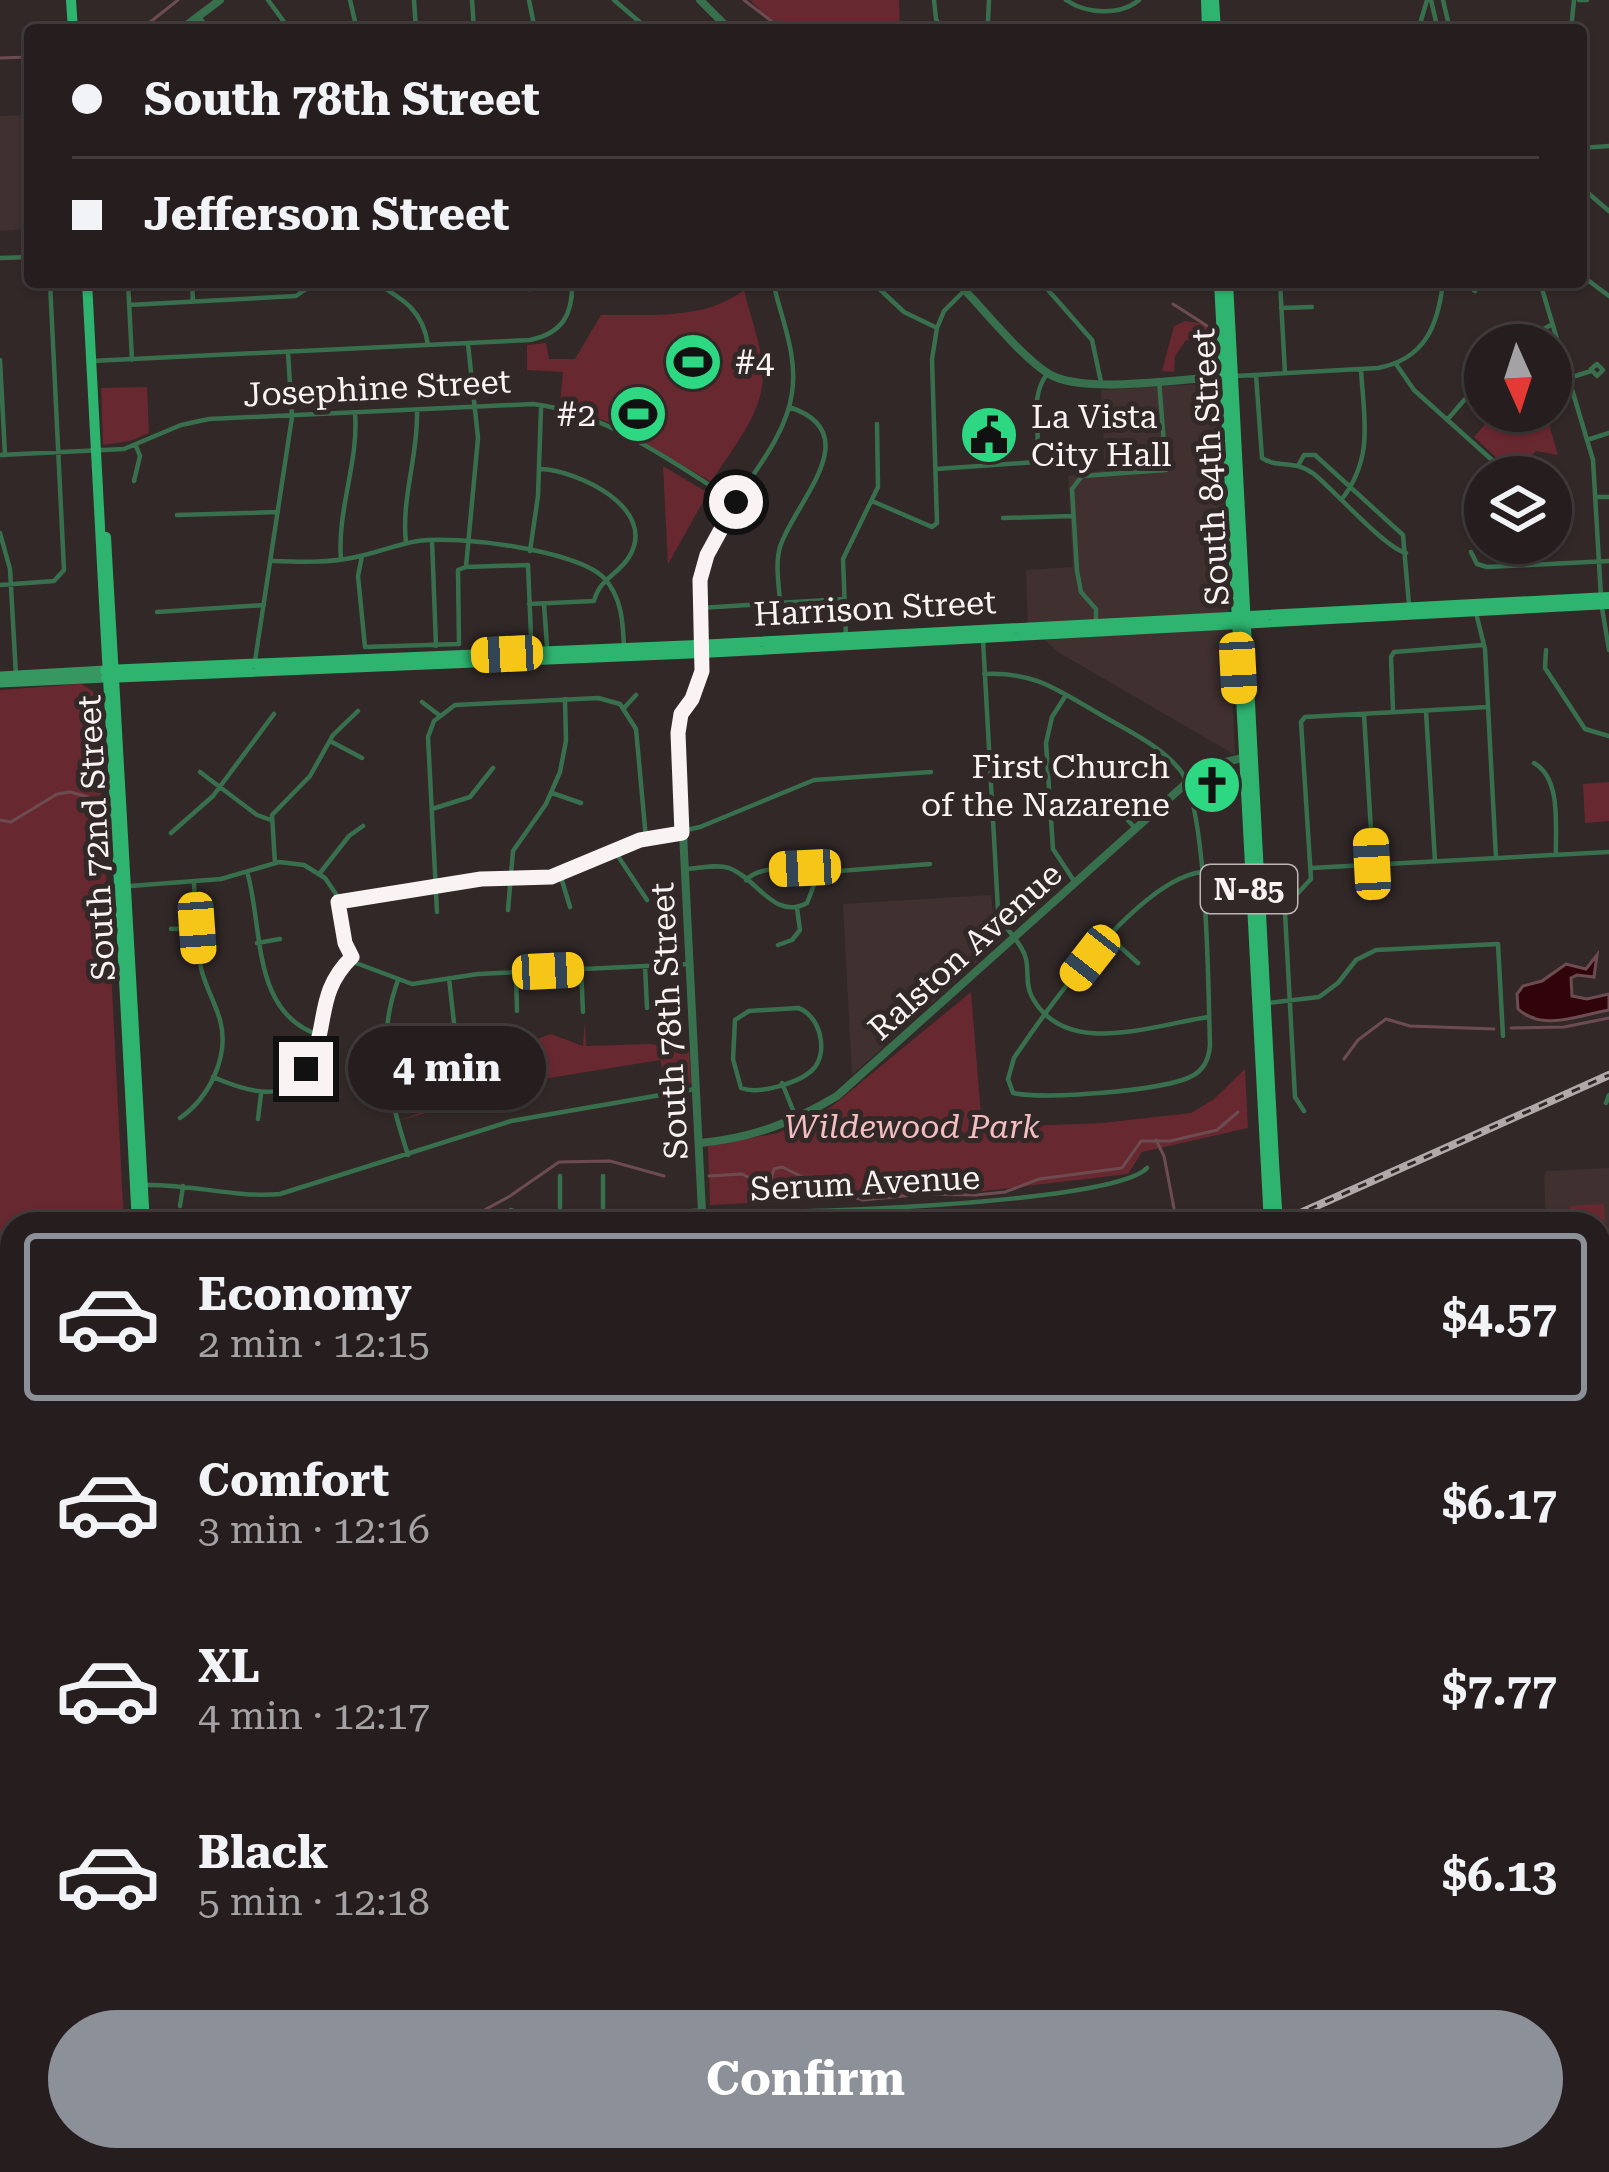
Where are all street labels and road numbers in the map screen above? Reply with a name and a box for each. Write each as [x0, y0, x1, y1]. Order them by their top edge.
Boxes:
street label: South 84th Street [1183, 327, 1237, 607]
street label: Josephine Street [242, 362, 512, 414]
street label: Harrison Street [753, 582, 997, 634]
street label: South 72nd Street [69, 694, 123, 982]
street label: Ralston Avenue [860, 854, 1070, 1048]
road number: N-85 [1201, 865, 1297, 913]
street label: South 78th Street [642, 881, 696, 1161]
street label: Serum Avenue [749, 1158, 981, 1208]

